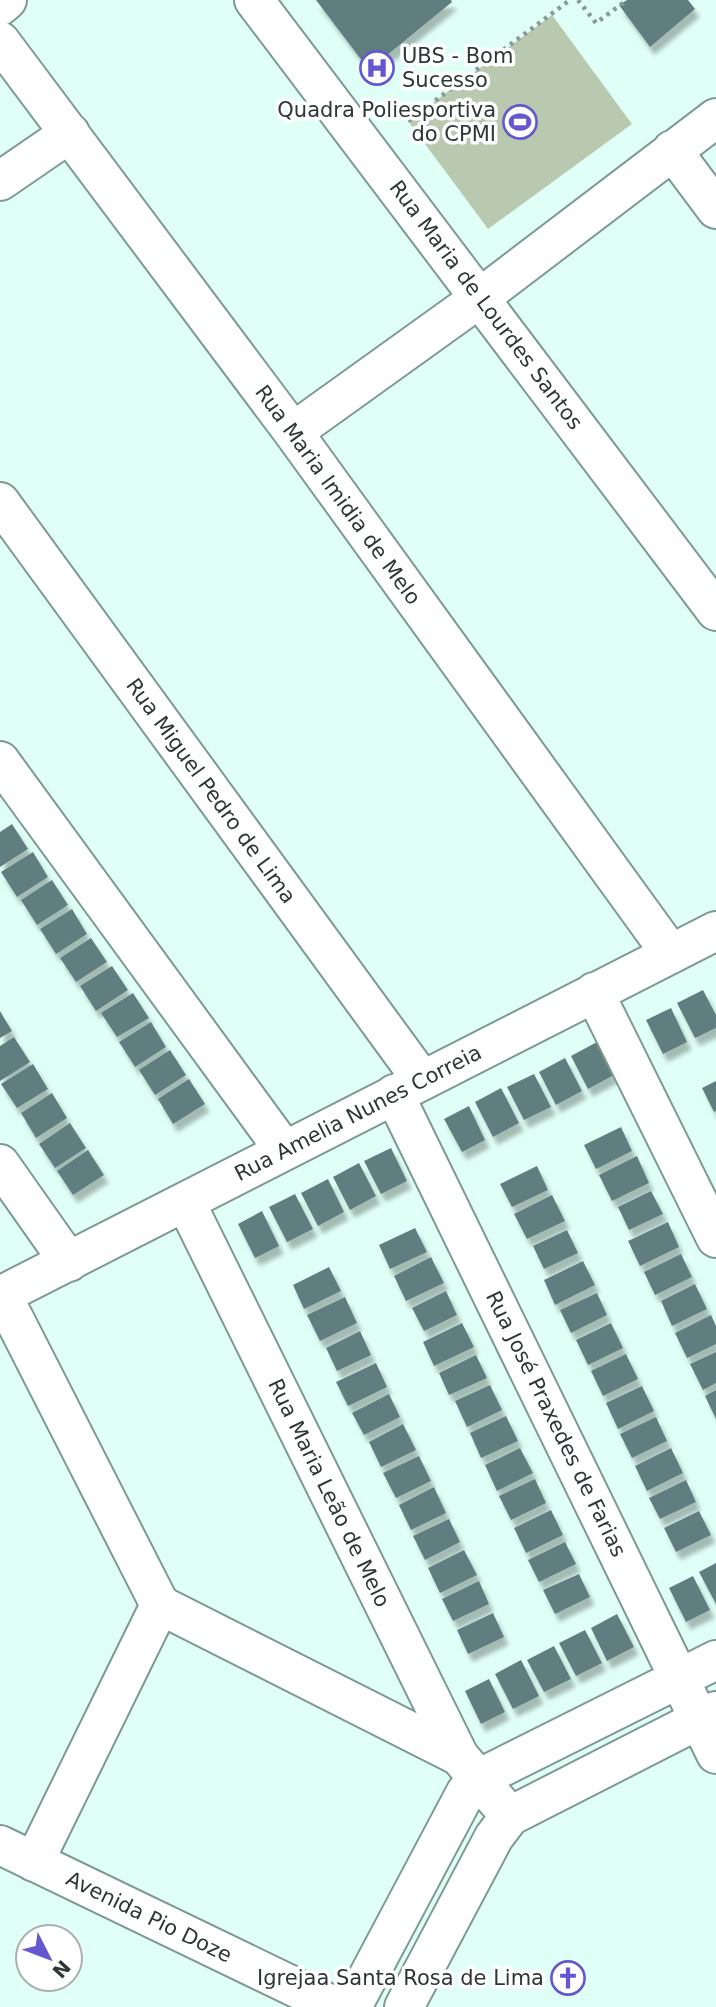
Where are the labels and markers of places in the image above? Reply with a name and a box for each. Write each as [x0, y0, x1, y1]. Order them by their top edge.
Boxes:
place label: UBS - Bom Sucesso [402, 44, 513, 92]
hospital icon: UBS - Bom Sucesso [358, 49, 396, 87]
place label: Quadra Poliesportiva do CPMI [277, 98, 496, 146]
sports icon: Quadra Poliesportiva do CPMI [501, 103, 539, 141]
church icon: Igrejaa Santa Rosa de Lima [549, 1959, 587, 1997]
place label: Igrejaa Santa Rosa de Lima [257, 1966, 544, 1990]

